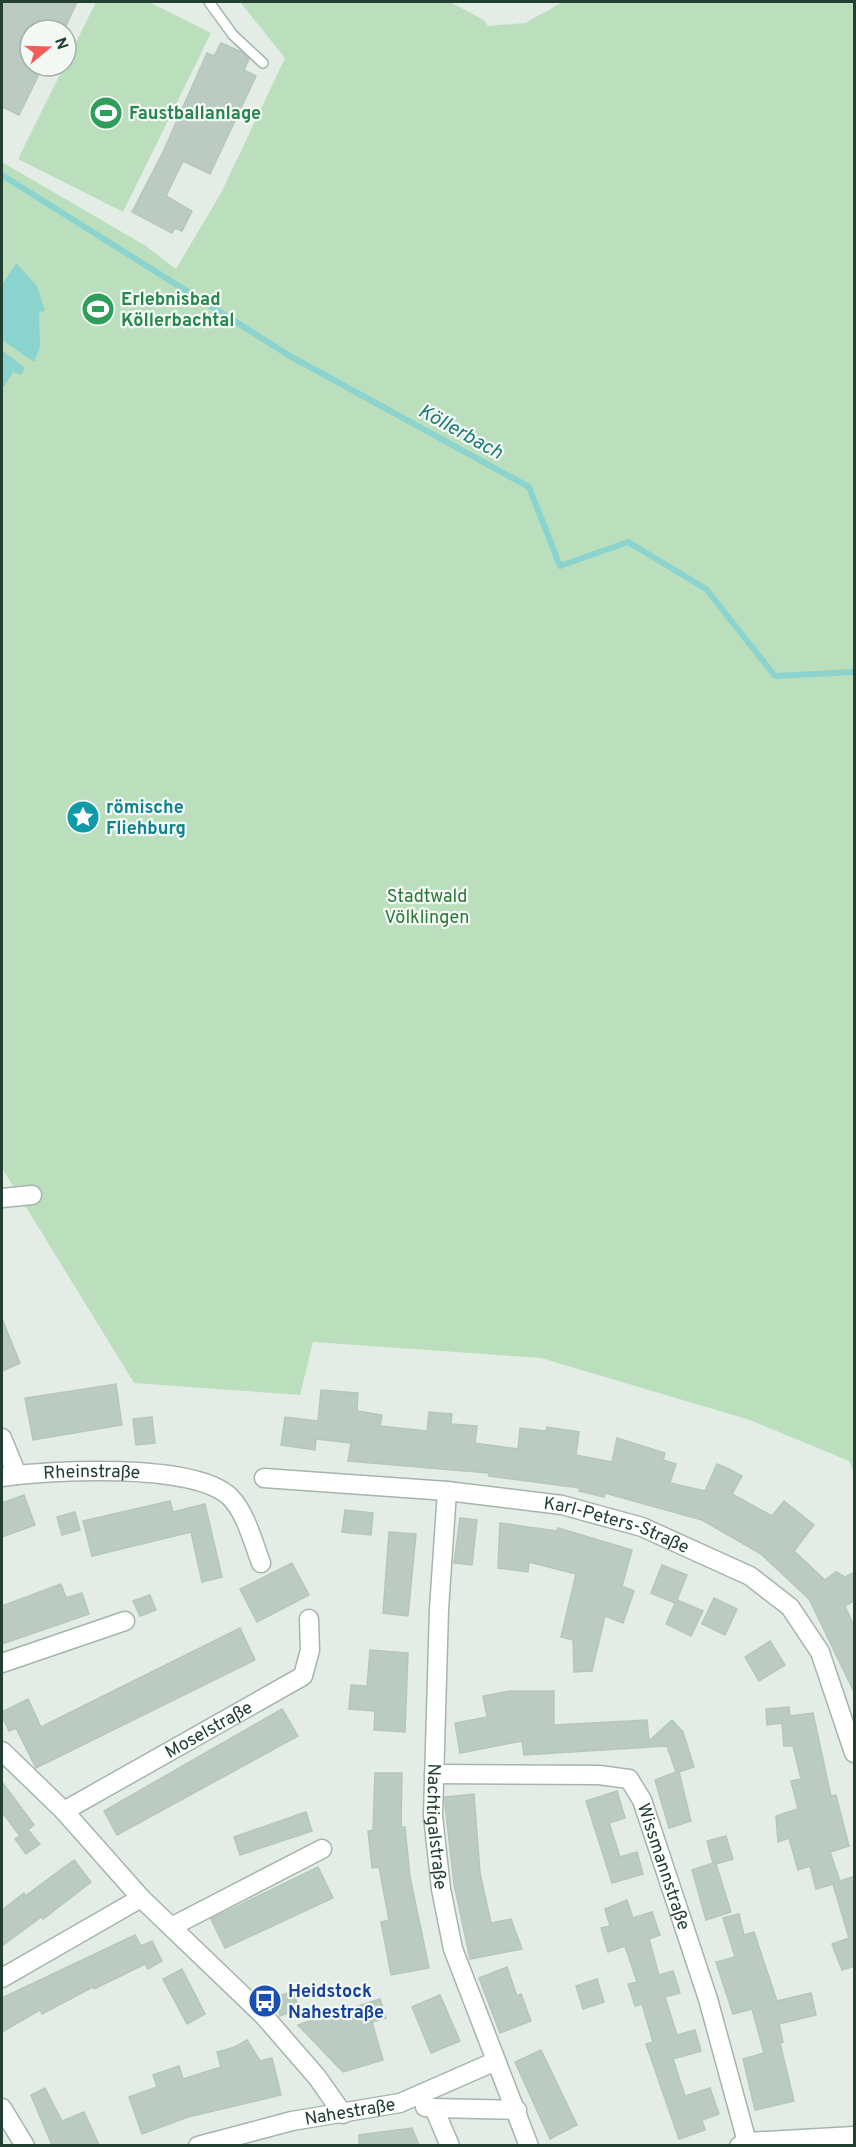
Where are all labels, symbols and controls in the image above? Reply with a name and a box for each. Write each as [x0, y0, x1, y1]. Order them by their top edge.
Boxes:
north arrow [18, 18, 78, 78]
text: N [49, 35, 72, 52]
sports icon: Faustballanlage [88, 95, 124, 131]
place label: Faustballanlage [129, 103, 261, 126]
place label: Erlebnisbad Köllerbachtal [121, 289, 234, 333]
sports icon: Erlebnisbad Köllerbachtal [80, 291, 116, 327]
water label: Köllerbach [413, 399, 507, 467]
place label: römische Fliehburg [106, 797, 186, 841]
place icon: römische Fliehburg [65, 799, 101, 835]
park label: Stadtwald Völklingen [385, 886, 469, 930]
street label: Rheinstraße [43, 1461, 141, 1486]
street label: Karl-Peters-Straße [542, 1493, 692, 1560]
street label: Moselstraße [161, 1697, 257, 1765]
street label: Nachtigalstraße [420, 1763, 451, 1891]
street label: Wissmannstraße [631, 1801, 694, 1933]
place label: Heidstock Nahestraße [288, 1981, 384, 2025]
bus stop icon: Heidstock Nahestraße [247, 1983, 283, 2019]
street label: Nahestraße [303, 2094, 397, 2132]

